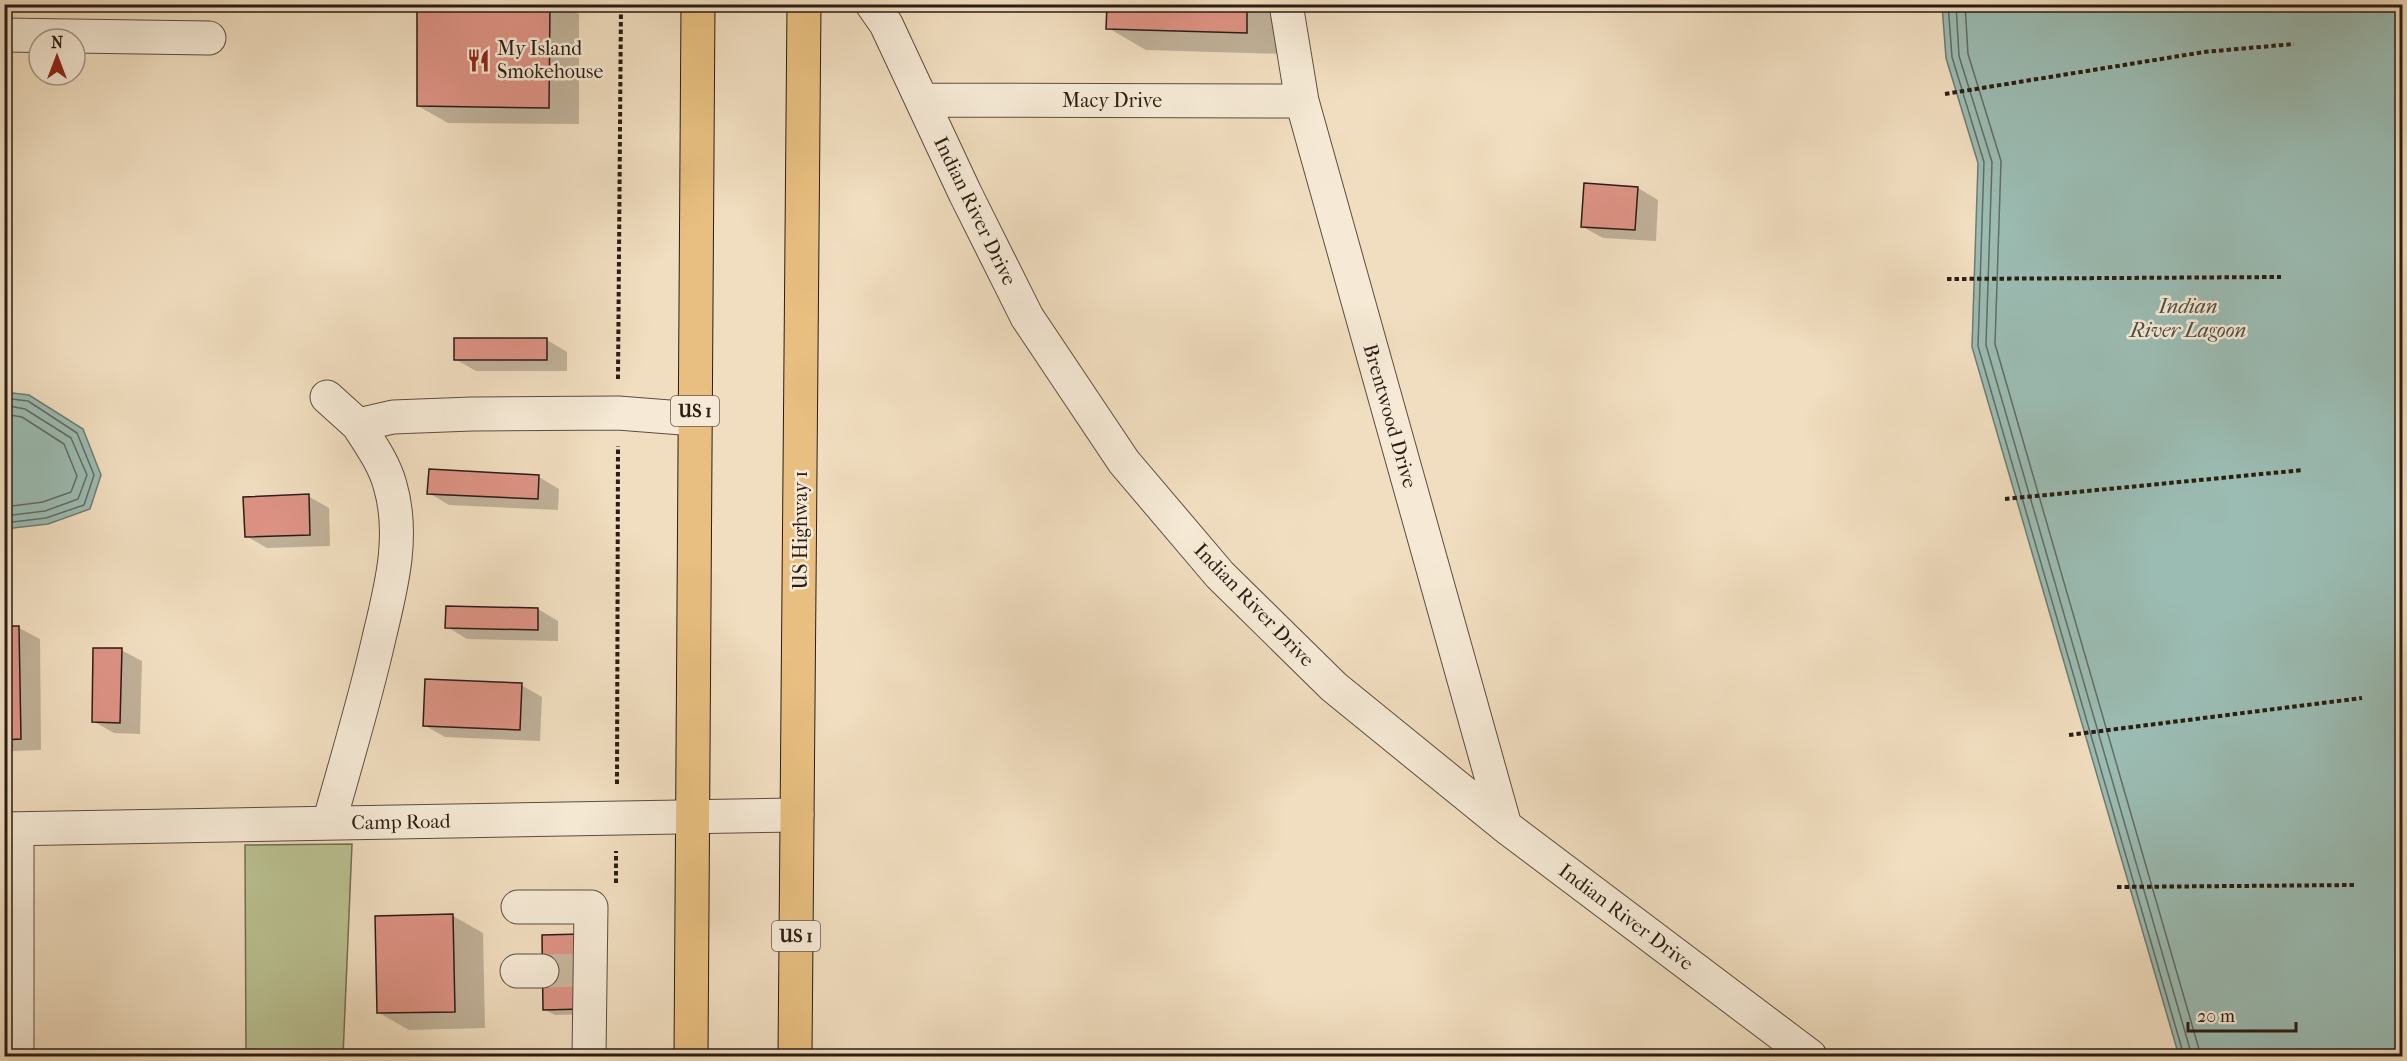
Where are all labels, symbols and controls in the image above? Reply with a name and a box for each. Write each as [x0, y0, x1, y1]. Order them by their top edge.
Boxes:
north arrow [27, 27, 87, 87]
text: N [51, 33, 64, 52]
place label: My Island Smokehouse [497, 37, 603, 83]
restaurant icon: My Island Smokehouse [466, 47, 492, 73]
street label: Macy Drive [1062, 89, 1162, 112]
street label: Indian River Drive [929, 133, 1021, 289]
water label: Indian River Lagoon [2128, 294, 2247, 342]
street label: Brentwood Drive [1358, 341, 1422, 491]
road number: US 1 [671, 396, 719, 426]
street label: US Highway 1 [789, 471, 812, 589]
street label: Indian River Drive [1189, 539, 1319, 672]
street label: Camp Road [351, 810, 452, 834]
street label: Indian River Drive [1554, 859, 1698, 975]
road number: US 1 [772, 921, 820, 951]
scale bar [2188, 995, 2296, 1033]
text: 20 m [2197, 1006, 2235, 1027]

